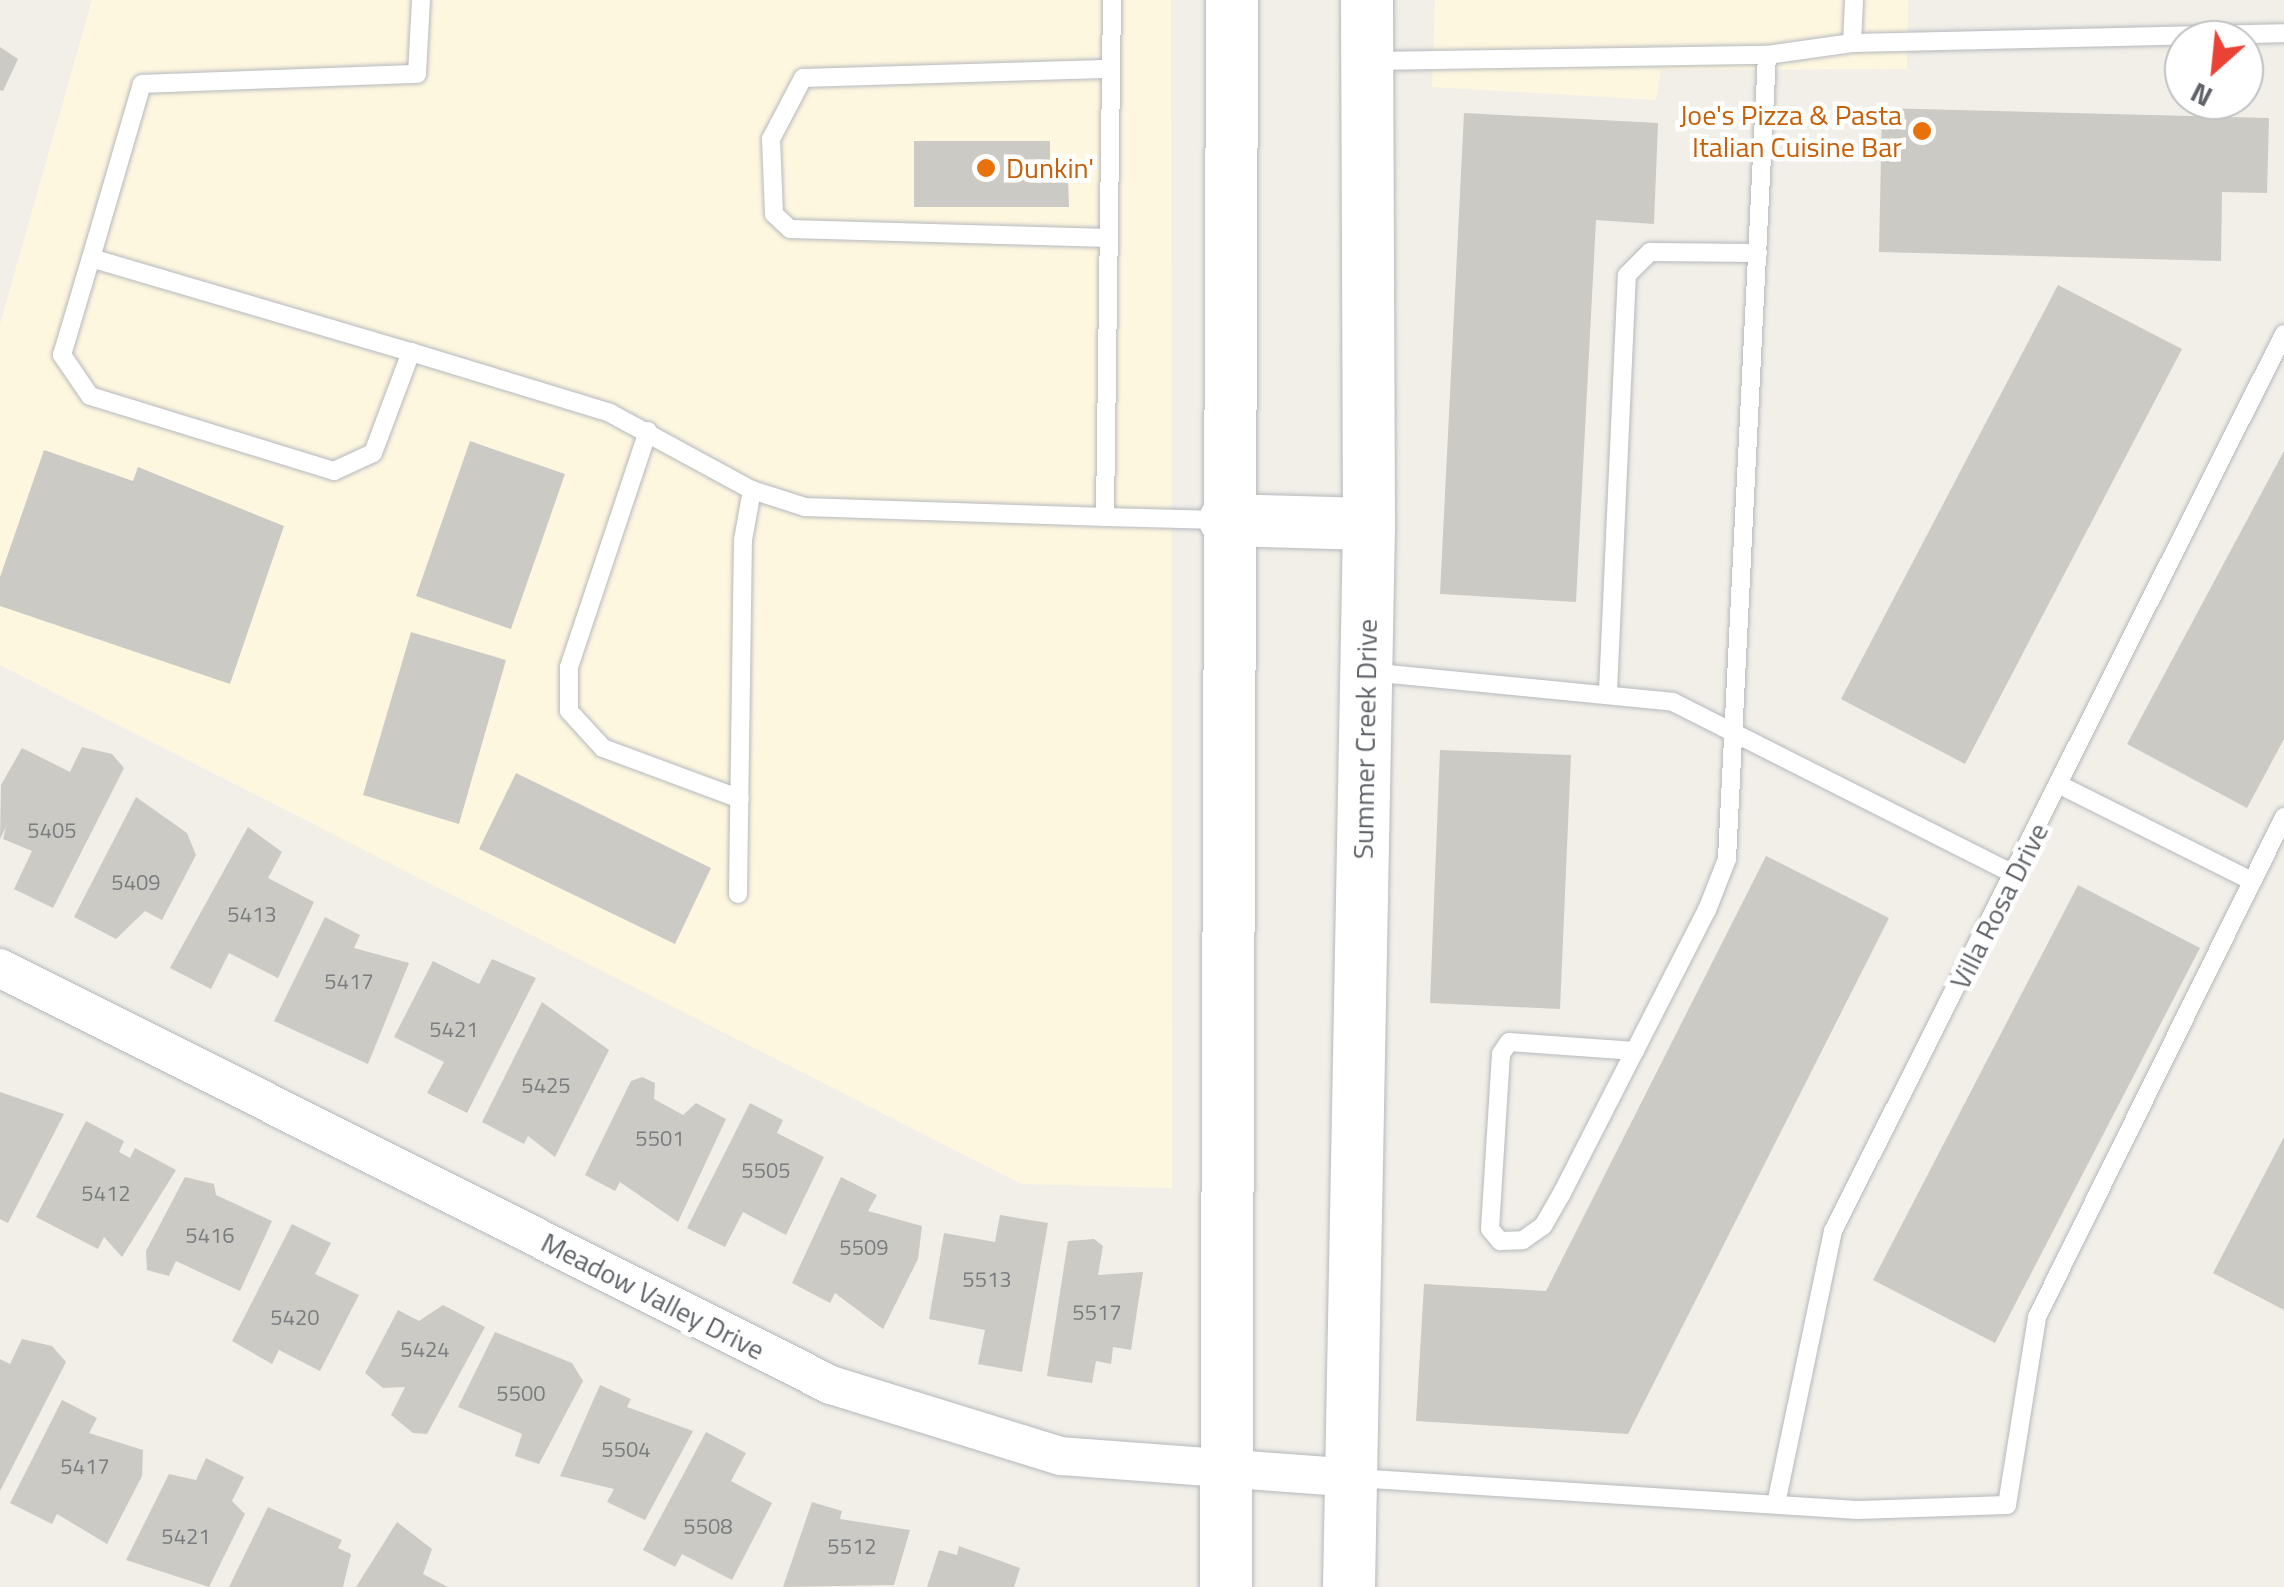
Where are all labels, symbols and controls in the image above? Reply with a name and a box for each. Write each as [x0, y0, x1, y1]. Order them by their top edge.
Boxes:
north arrow [2164, 20, 2264, 120]
text: N [2183, 72, 2219, 119]
place label: Joe's Pizza & Pasta Italian Cuisine Bar [1679, 98, 1902, 164]
marker: Joe's Pizza & Pasta Italian Cuisine Bar [1911, 120, 1933, 142]
place label: Dunkin' [1006, 151, 1094, 185]
marker: Dunkin' [975, 157, 997, 179]
street label: Summer Creek Drive [1346, 618, 1384, 860]
street label: Villa Rosa Drive [1943, 817, 2055, 995]
house number: 5405 [27, 818, 77, 844]
house number: 5409 [111, 870, 161, 896]
house number: 5413 [227, 902, 277, 928]
house number: 5417 [324, 969, 374, 995]
house number: 5421 [429, 1017, 479, 1043]
house number: 5425 [521, 1073, 571, 1099]
house number: 5501 [635, 1126, 685, 1152]
house number: 5505 [741, 1158, 791, 1184]
house number: 5412 [81, 1181, 131, 1207]
house number: 5416 [185, 1223, 235, 1249]
street label: Meadow Valley Drive [536, 1225, 770, 1367]
house number: 5509 [839, 1235, 889, 1261]
house number: 5513 [962, 1267, 1012, 1293]
house number: 5517 [1072, 1300, 1122, 1326]
house number: 5420 [270, 1305, 320, 1331]
house number: 5424 [400, 1337, 450, 1363]
house number: 5500 [496, 1381, 546, 1407]
house number: 5504 [601, 1437, 651, 1463]
house number: 5417 [60, 1454, 110, 1480]
house number: 5508 [683, 1514, 733, 1540]
house number: 5421 [161, 1524, 211, 1550]
house number: 5512 [827, 1534, 877, 1560]

